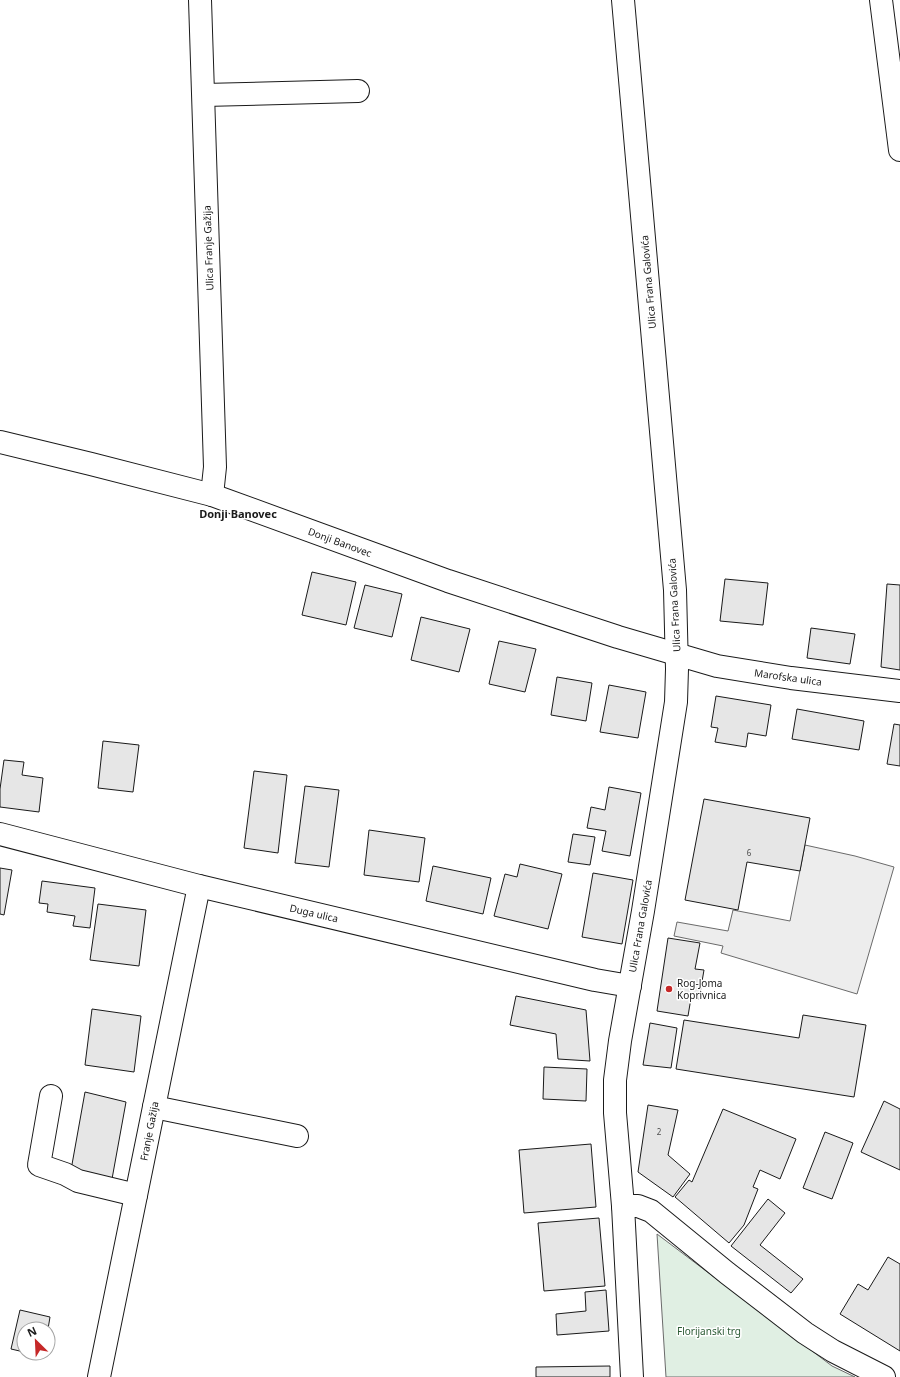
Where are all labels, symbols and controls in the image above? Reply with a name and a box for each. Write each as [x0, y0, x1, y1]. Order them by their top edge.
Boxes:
street label: Ulica Franje Gažija [200, 205, 216, 291]
street label: Ulica Frana Galovića [637, 235, 659, 329]
district label: Donji Banovec [199, 506, 277, 521]
street label: Donji Banovec [306, 524, 374, 560]
street label: Ulica Frana Galovića [665, 558, 683, 652]
street label: Marofska ulica [753, 665, 823, 689]
house number: 6 [747, 847, 752, 858]
street label: Ulica Frana Galovića [625, 878, 655, 974]
street label: Duga ulica [288, 901, 340, 925]
place label: Rog-Joma Koprivnica [677, 976, 726, 1002]
marker: Rog-Joma Koprivnica [664, 984, 674, 994]
street label: Franje Gažija [136, 1100, 162, 1162]
house number: 2 [657, 1126, 662, 1137]
north arrow [16, 1321, 56, 1361]
text: N [25, 1323, 39, 1340]
park label: Florijanski trg [677, 1324, 741, 1338]

